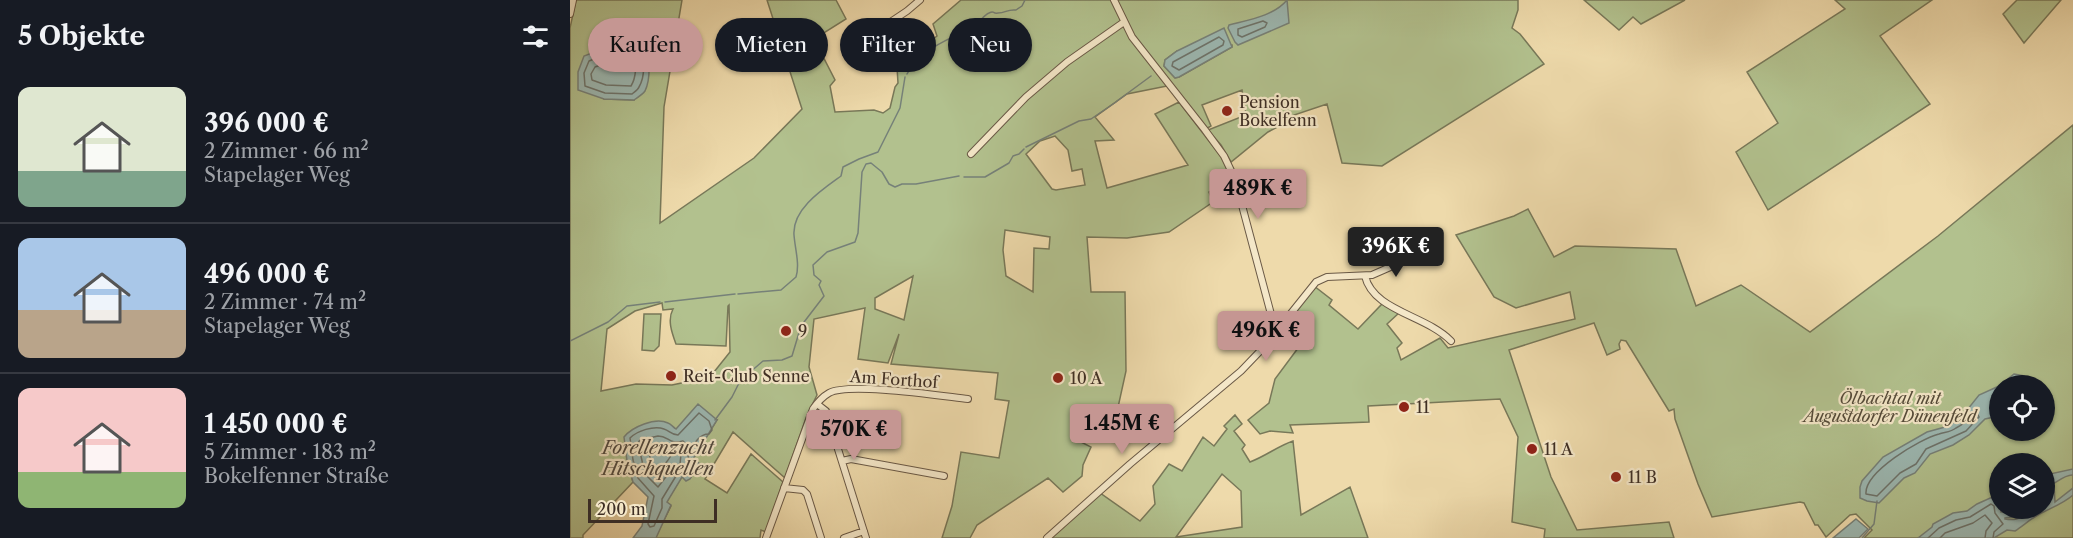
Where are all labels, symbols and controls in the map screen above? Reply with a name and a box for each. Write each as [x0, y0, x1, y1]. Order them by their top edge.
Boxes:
chip: Kaufen [588, 18, 703, 72]
chip: Mieten [715, 18, 828, 72]
chip: Filter [840, 18, 936, 72]
chip: Neu [948, 18, 1032, 72]
text: 5 Objekte [18, 20, 145, 52]
icon: filters [519, 20, 552, 53]
place label: Pension Bokelfenn [1239, 92, 1317, 130]
marker: Pension Bokelfenn [1220, 104, 1234, 118]
text: 396 000 € [204, 107, 329, 139]
icon: home [66, 111, 138, 183]
text: 2 Zimmer · 66 m² [204, 139, 369, 163]
text: Stapelager Weg [204, 163, 350, 187]
pin: 489K € [1209, 169, 1307, 220]
text: 489K € [1223, 176, 1293, 200]
pin: 396K € [1347, 227, 1445, 278]
text: 396K € [1362, 234, 1430, 258]
text: 496 000 € [204, 258, 330, 290]
icon: home [66, 262, 138, 334]
text: 2 Zimmer · 74 m² [204, 290, 366, 314]
pin: 496K € [1217, 311, 1315, 362]
text: Stapelager Weg [204, 314, 350, 338]
text: 496K € [1232, 318, 1300, 342]
place label: 9 [798, 321, 807, 341]
marker: 9 [779, 324, 793, 338]
place label: Reit-Club Senne [683, 366, 810, 386]
street label: Am Forthof [848, 366, 941, 392]
place label: 10 A [1070, 368, 1103, 388]
marker: Reit-Club Senne [664, 369, 678, 383]
marker: 10 A [1051, 371, 1065, 385]
map controls [1989, 375, 2055, 519]
button: locate [1989, 375, 2055, 441]
park label: Ölbachtal mit Augustdorfer Dünenfeld [1801, 388, 1978, 426]
place label: 11 [1416, 397, 1430, 417]
marker: 11 [1397, 400, 1411, 414]
pin: 1.45M € [1067, 404, 1177, 455]
text: 1 450 000 € [204, 408, 348, 440]
pin: 570K € [805, 410, 903, 461]
text: 1.45M € [1084, 411, 1160, 435]
icon: home [66, 412, 138, 484]
text: 570K € [820, 417, 888, 441]
water label: Forellenzucht Hitschquellen [600, 437, 715, 480]
place label: 11 A [1544, 439, 1574, 459]
text: 5 Zimmer · 183 m² [204, 440, 376, 464]
marker: 11 A [1525, 442, 1539, 456]
button: layers [1989, 453, 2055, 519]
text: Bokelfenner Straße [204, 464, 389, 488]
place label: 11 B [1628, 467, 1657, 487]
marker: 11 B [1609, 470, 1623, 484]
scale bar [588, 496, 717, 524]
text: 200 m [597, 499, 646, 519]

